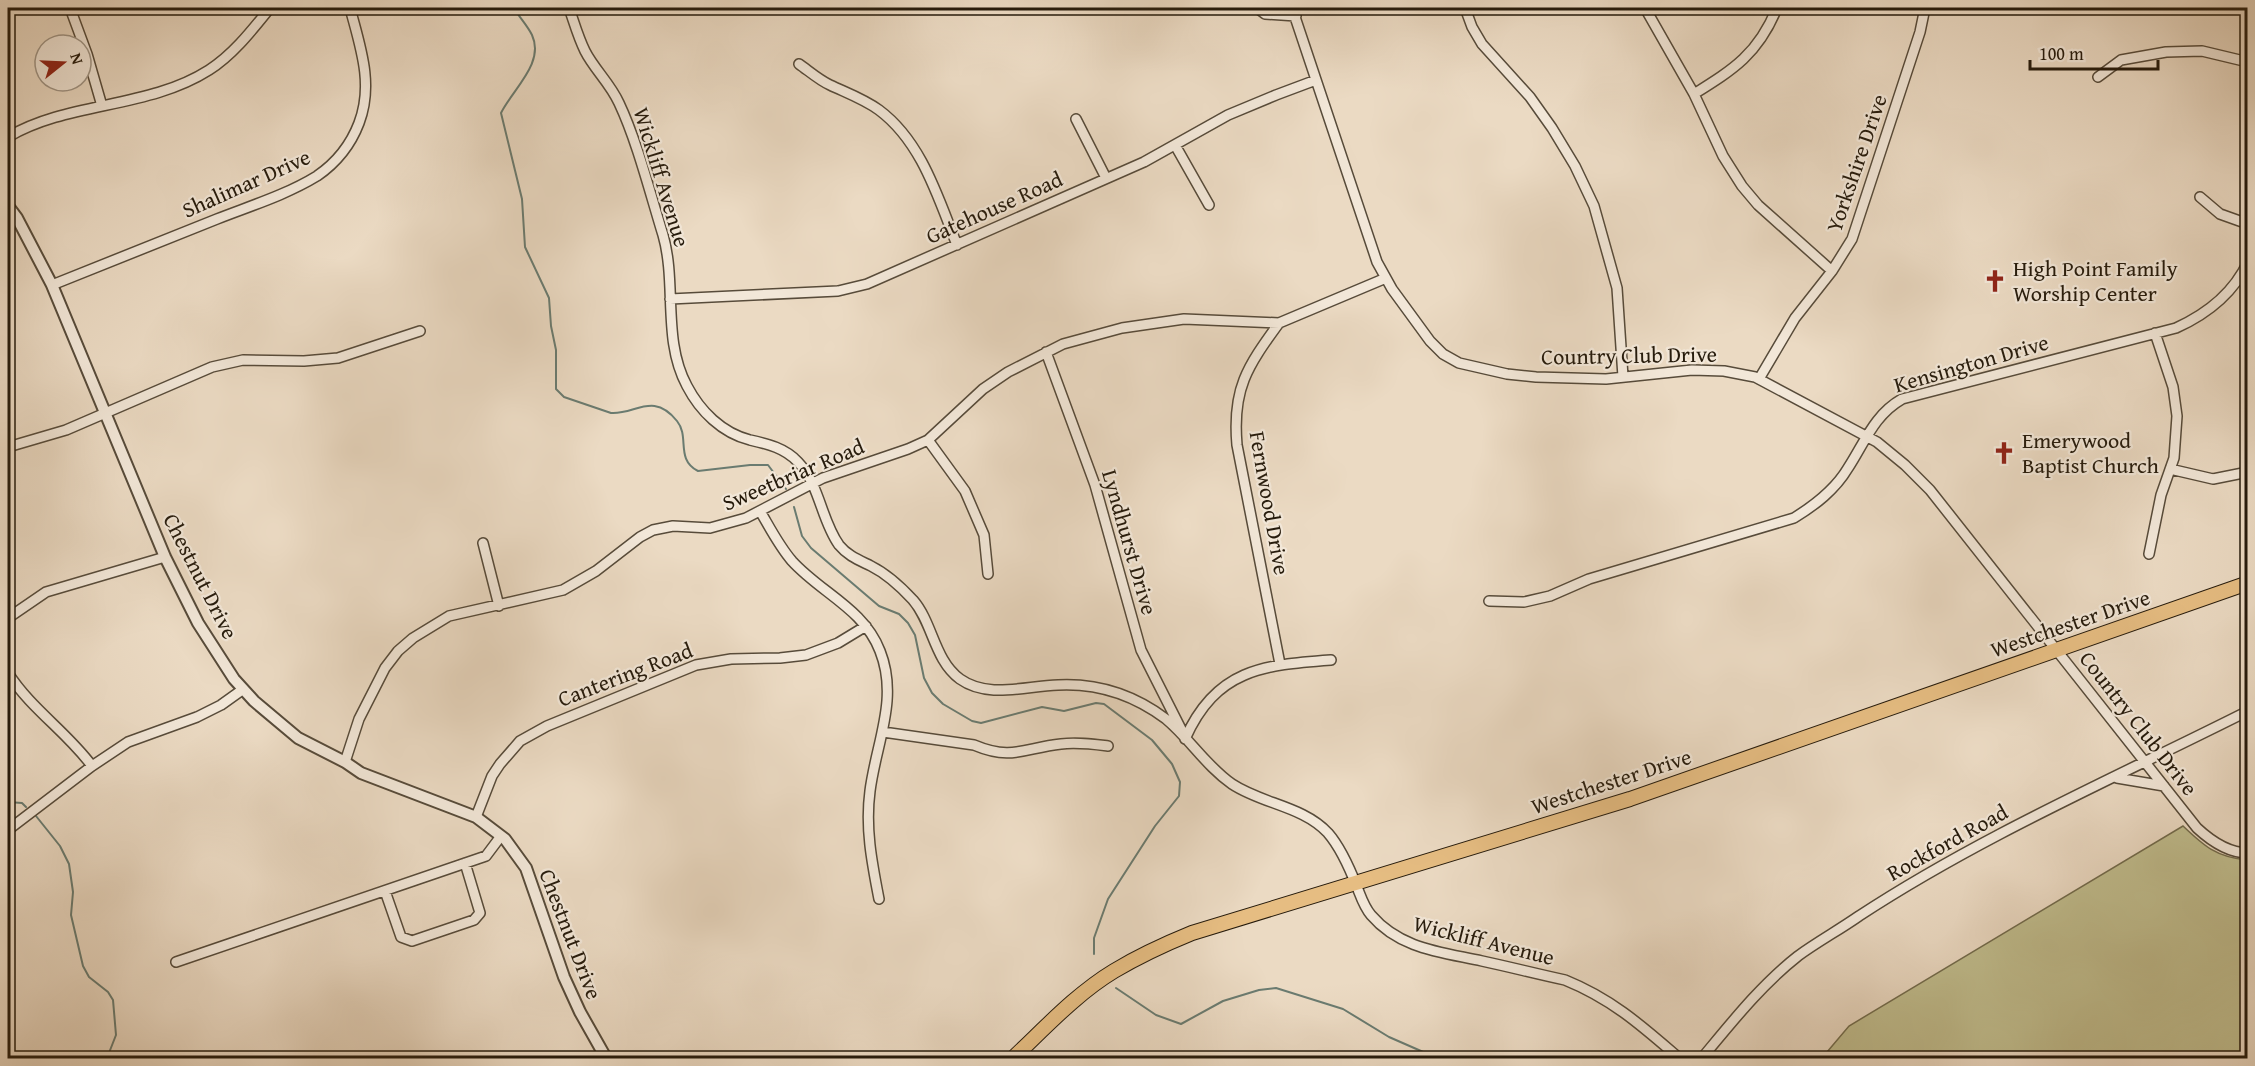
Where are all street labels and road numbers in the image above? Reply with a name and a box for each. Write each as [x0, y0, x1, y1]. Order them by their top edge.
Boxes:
street label: Yorkshire Drive [1817, 90, 1895, 236]
street label: Wickliff Avenue [626, 103, 698, 251]
street label: Shalimar Drive [177, 140, 315, 226]
street label: Gatehouse Road [920, 162, 1068, 251]
street label: Kensington Drive [1890, 326, 2052, 400]
street label: Country Club Drive [1541, 337, 1717, 373]
street label: Fernwood Drive [1242, 429, 1298, 577]
street label: Sweetbriar Road [717, 430, 869, 518]
street label: Lyndhurst Drive [1094, 466, 1166, 618]
street label: Chestnut Drive [156, 508, 246, 644]
street label: Westchester Drive [1986, 581, 2154, 665]
street label: Cantering Road [553, 633, 697, 714]
street label: Country Club Drive [2072, 644, 2206, 802]
street label: Westchester Drive [1527, 740, 1695, 822]
street label: Rockford Road [1881, 795, 2014, 889]
street label: Chestnut Drive [531, 864, 611, 1004]
street label: Wickliff Avenue [1410, 907, 1558, 973]

